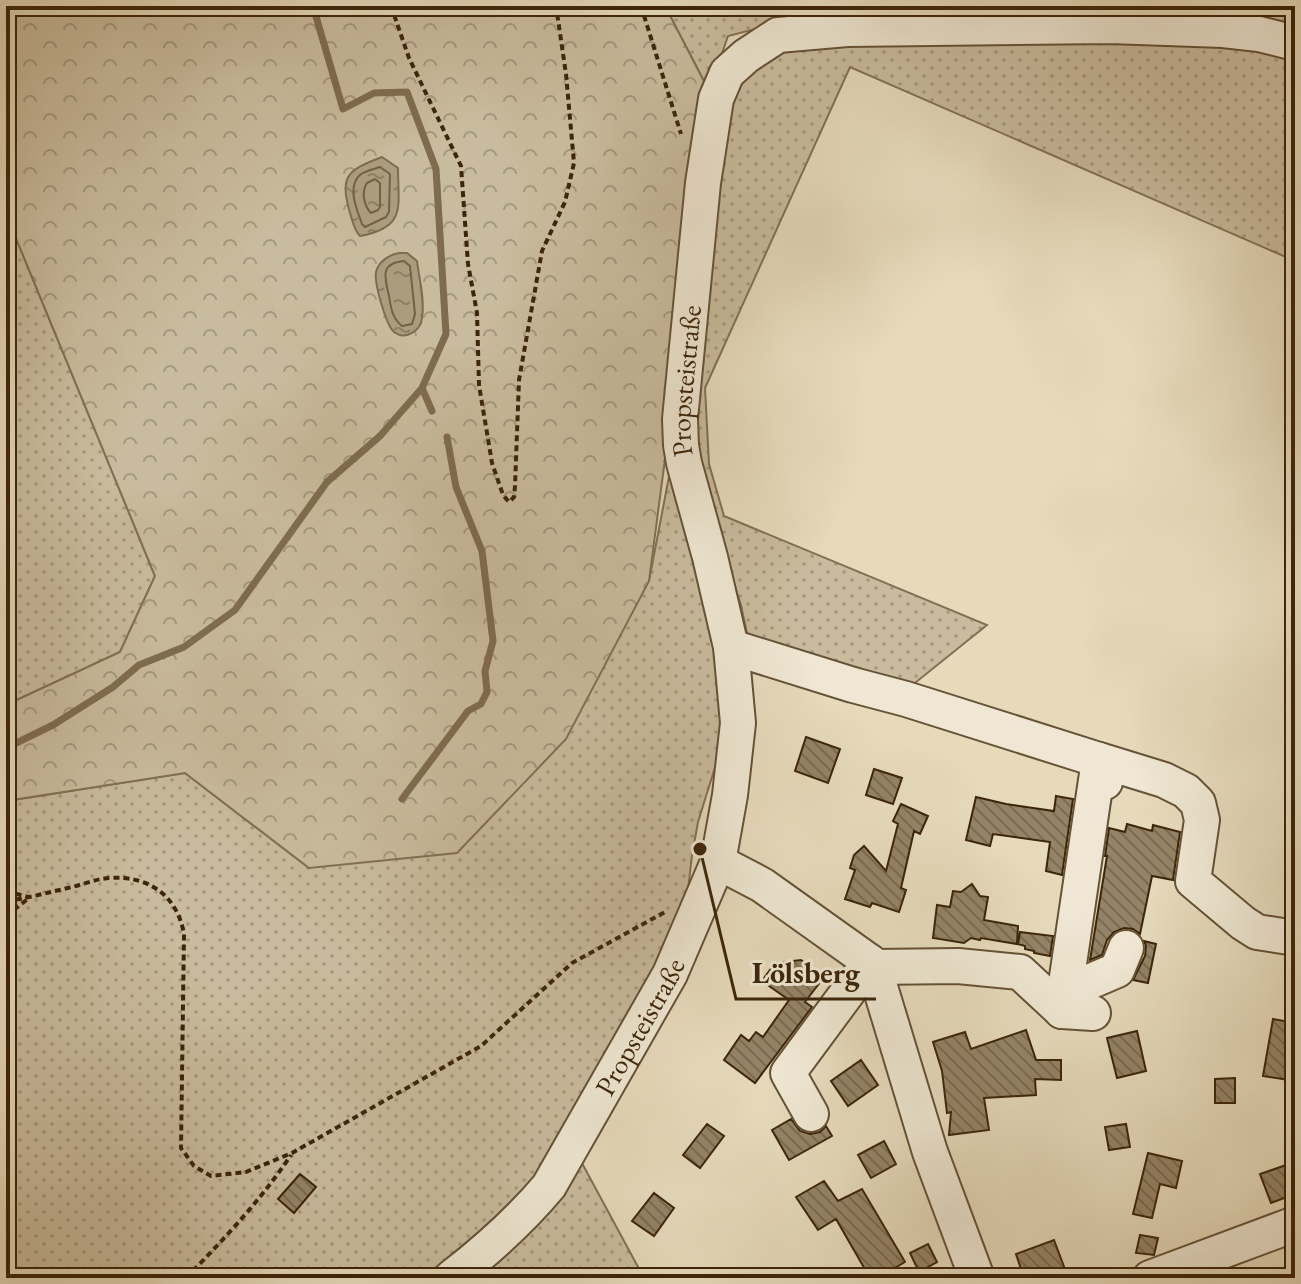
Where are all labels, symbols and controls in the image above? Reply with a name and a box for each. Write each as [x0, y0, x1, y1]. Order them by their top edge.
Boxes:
street label: Propsteistraße [662, 303, 709, 460]
callout: Lölsberg [736, 945, 876, 999]
street label: Propsteistraße [586, 953, 693, 1102]
text: Lölsberg [752, 953, 861, 992]

